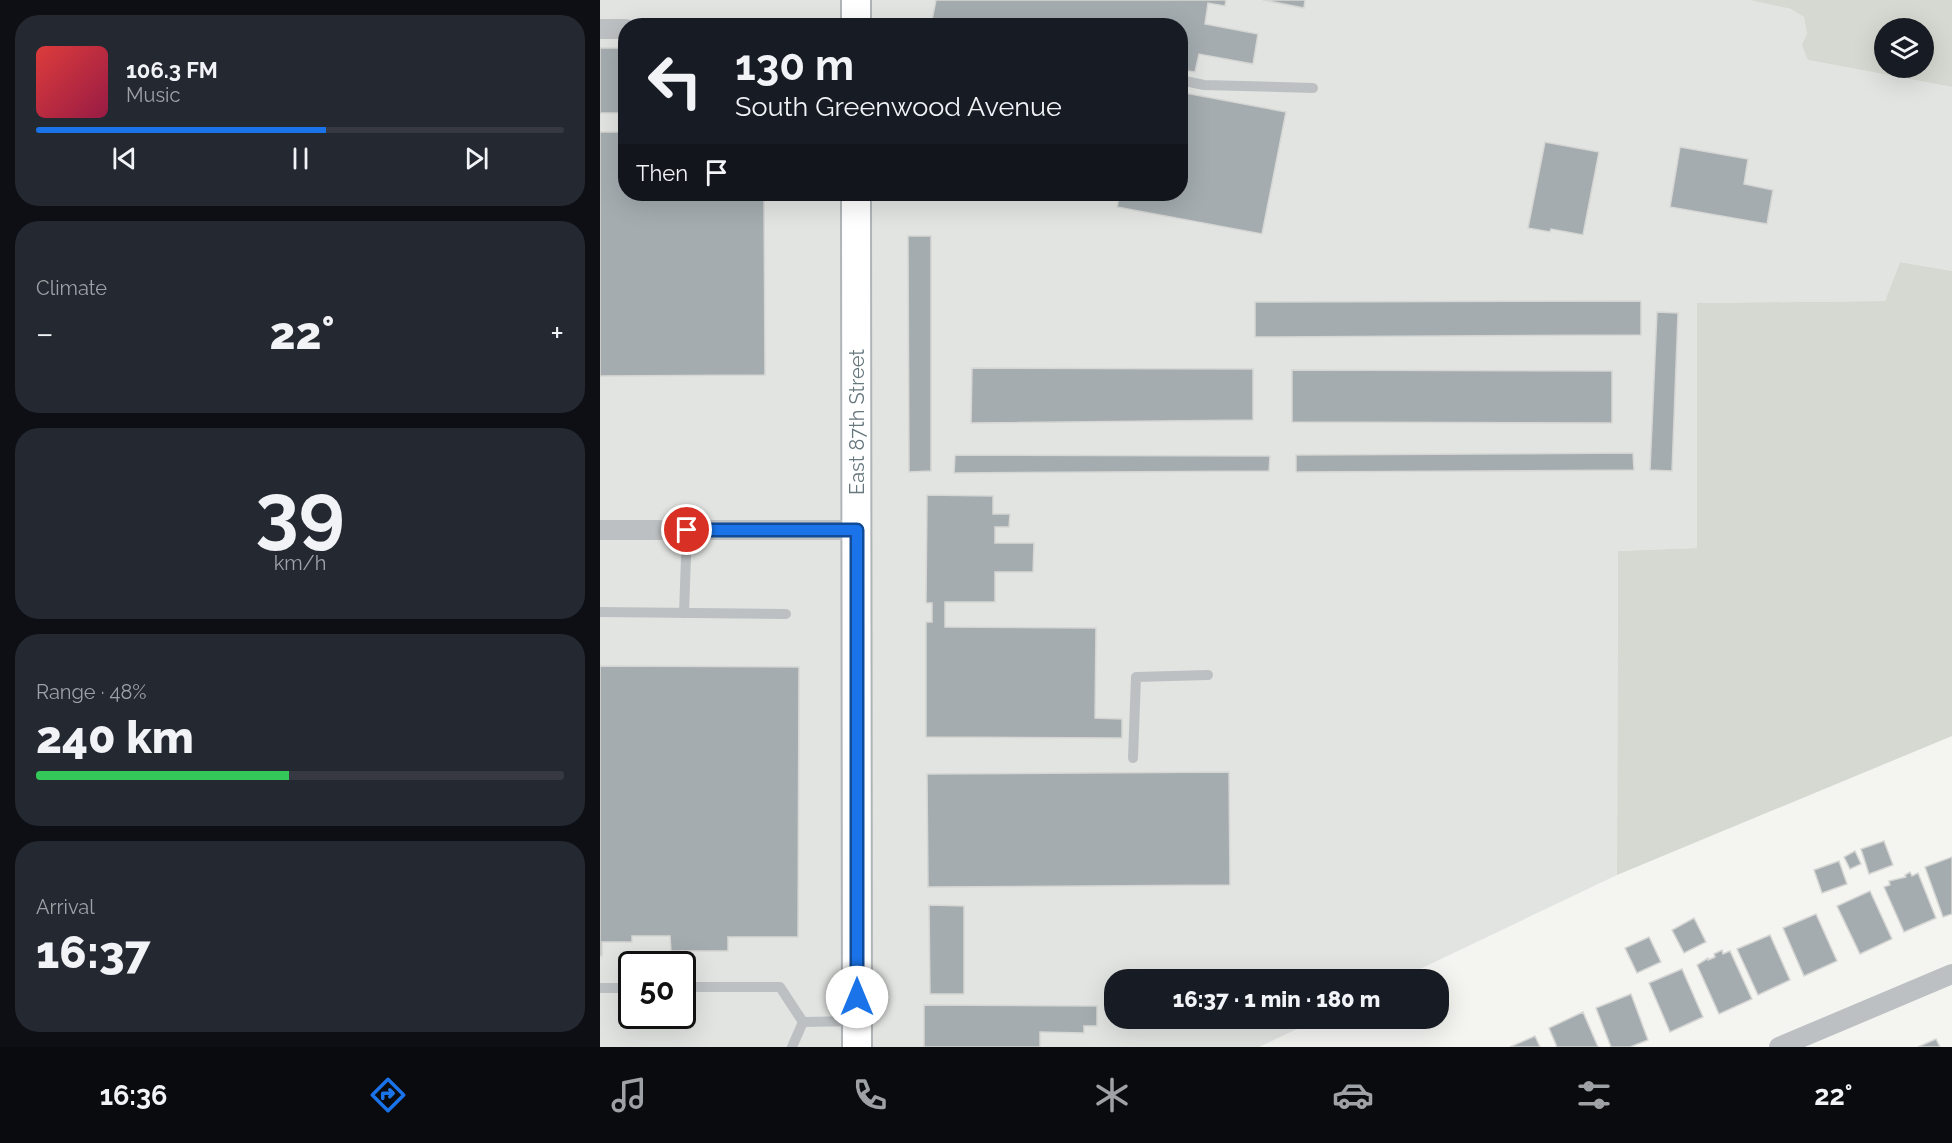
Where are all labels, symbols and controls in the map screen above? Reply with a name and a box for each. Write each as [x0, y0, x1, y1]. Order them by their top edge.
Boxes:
map controls [1874, 18, 1934, 78]
button: layers [1874, 18, 1934, 78]
text: 130 m [735, 41, 854, 90]
icon: left [636, 42, 714, 120]
text: 106.3 FM [126, 57, 218, 83]
text: Music [126, 83, 180, 107]
text: South Greenwood Avenue [735, 91, 1062, 122]
icon: previous [108, 142, 141, 175]
icon: pause [284, 142, 317, 175]
icon: next [460, 142, 493, 175]
icon: arrive [700, 156, 733, 189]
text: Then [636, 160, 688, 186]
text: Climate [36, 276, 107, 300]
text: 22° [269, 307, 335, 360]
text: − [36, 314, 54, 353]
text: + [550, 314, 564, 353]
street label: East 87th Street [845, 349, 869, 495]
text: 39 [255, 466, 345, 557]
pin [661, 504, 712, 555]
icon: arrive [670, 513, 703, 546]
text: km/h [274, 551, 326, 575]
text: Range · 48% [36, 680, 147, 704]
text: 240 km [36, 711, 194, 764]
text: Arrival [36, 895, 95, 919]
text: 16:37 [36, 926, 151, 979]
speed limit sign: 50 [618, 951, 696, 1029]
position arrow [825, 965, 889, 1029]
text: 16:37 · 1 min · 180 m [1173, 986, 1380, 1012]
icon: directions [367, 1074, 409, 1116]
icon: music [608, 1074, 650, 1116]
icon: phone [849, 1074, 891, 1116]
icon: climate [1091, 1074, 1133, 1116]
icon: car [1332, 1074, 1374, 1116]
icon: filters [1573, 1074, 1615, 1116]
text: 16:36 [100, 1080, 167, 1111]
text: 22° [1814, 1080, 1852, 1111]

